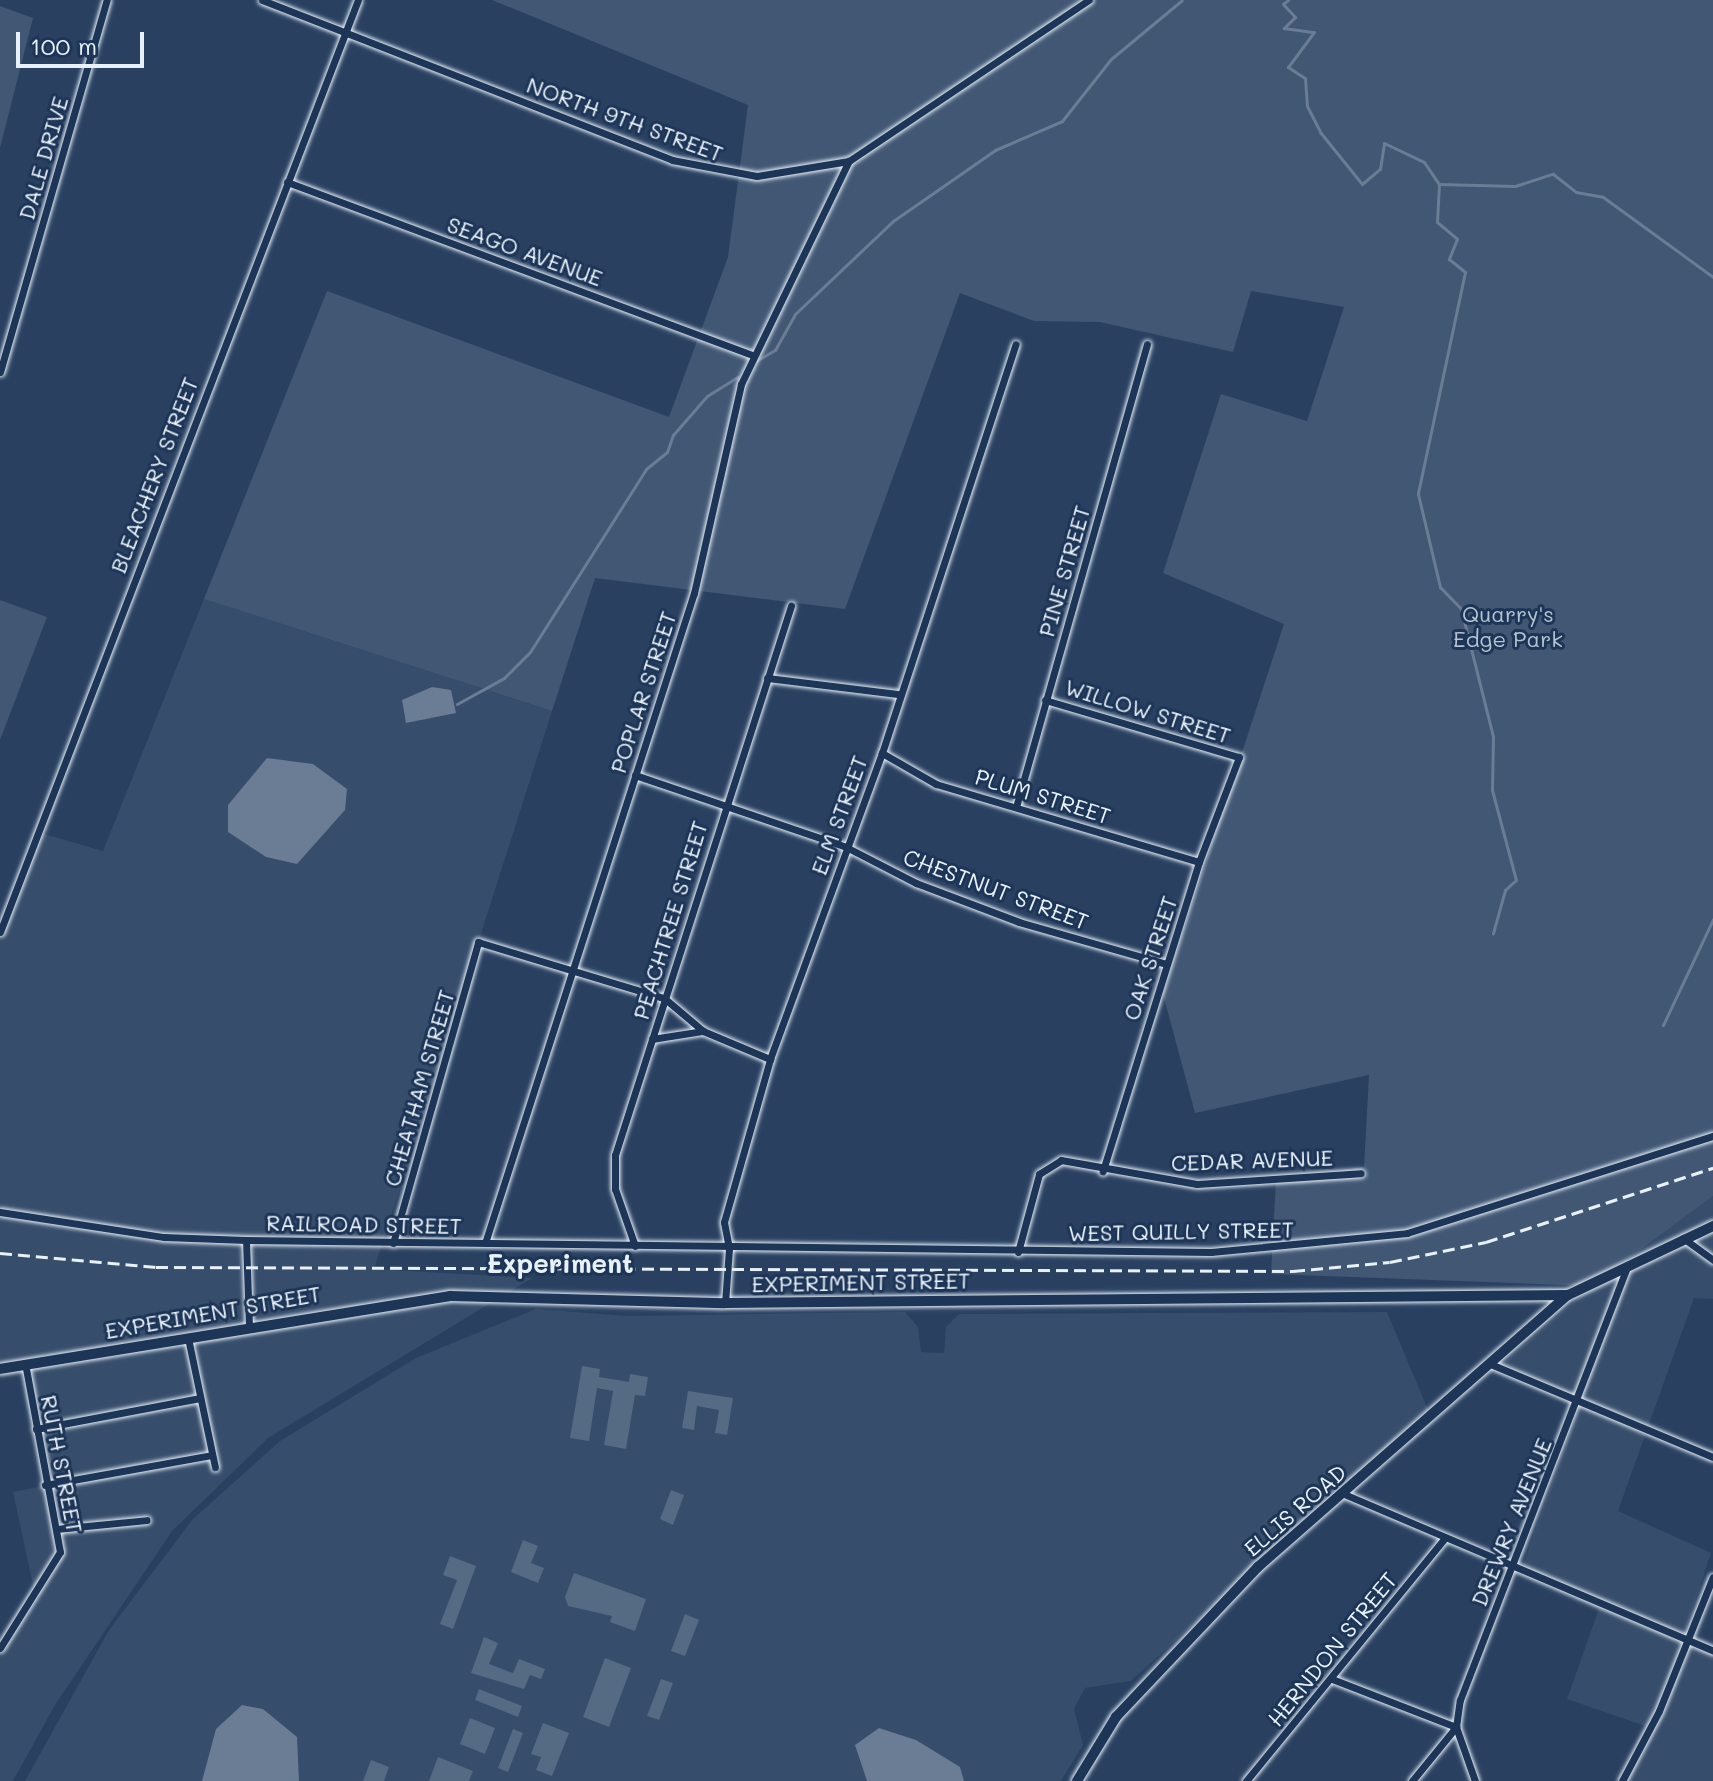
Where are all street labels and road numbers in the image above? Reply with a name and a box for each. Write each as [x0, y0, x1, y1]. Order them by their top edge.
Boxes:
street label: NORTH 9TH STREET [523, 71, 727, 167]
street label: DALE DRIVE [13, 93, 73, 223]
street label: SEAGO AVENUE [444, 211, 606, 291]
street label: BLEACHERY STREET [104, 373, 204, 577]
street label: PINE STREET [1033, 502, 1095, 640]
street label: POPLAR STREET [604, 608, 682, 776]
street label: WILLOW STREET [1062, 673, 1234, 749]
street label: ELM STREET [805, 752, 873, 878]
street label: PLUM STREET [972, 763, 1114, 829]
street label: PEACHTREE STREET [627, 818, 713, 1022]
street label: CHESTNUT STREET [900, 843, 1092, 935]
street label: OAK STREET [1117, 892, 1183, 1024]
street label: CHEATHAM STREET [378, 987, 460, 1189]
street label: CEDAR AVENUE [1171, 1144, 1333, 1176]
street label: RAILROAD STREET [266, 1209, 462, 1239]
street label: WEST QUILLY STREET [1068, 1216, 1294, 1246]
street label: EXPERIMENT STREET [751, 1267, 971, 1297]
street label: EXPERIMENT STREET [103, 1280, 323, 1344]
street label: RUTH STREET [36, 1393, 88, 1535]
street label: DREWRY AVENUE [1465, 1434, 1557, 1610]
street label: ELLIS ROAD [1239, 1458, 1351, 1562]
street label: HERNDON STREET [1262, 1567, 1402, 1731]

